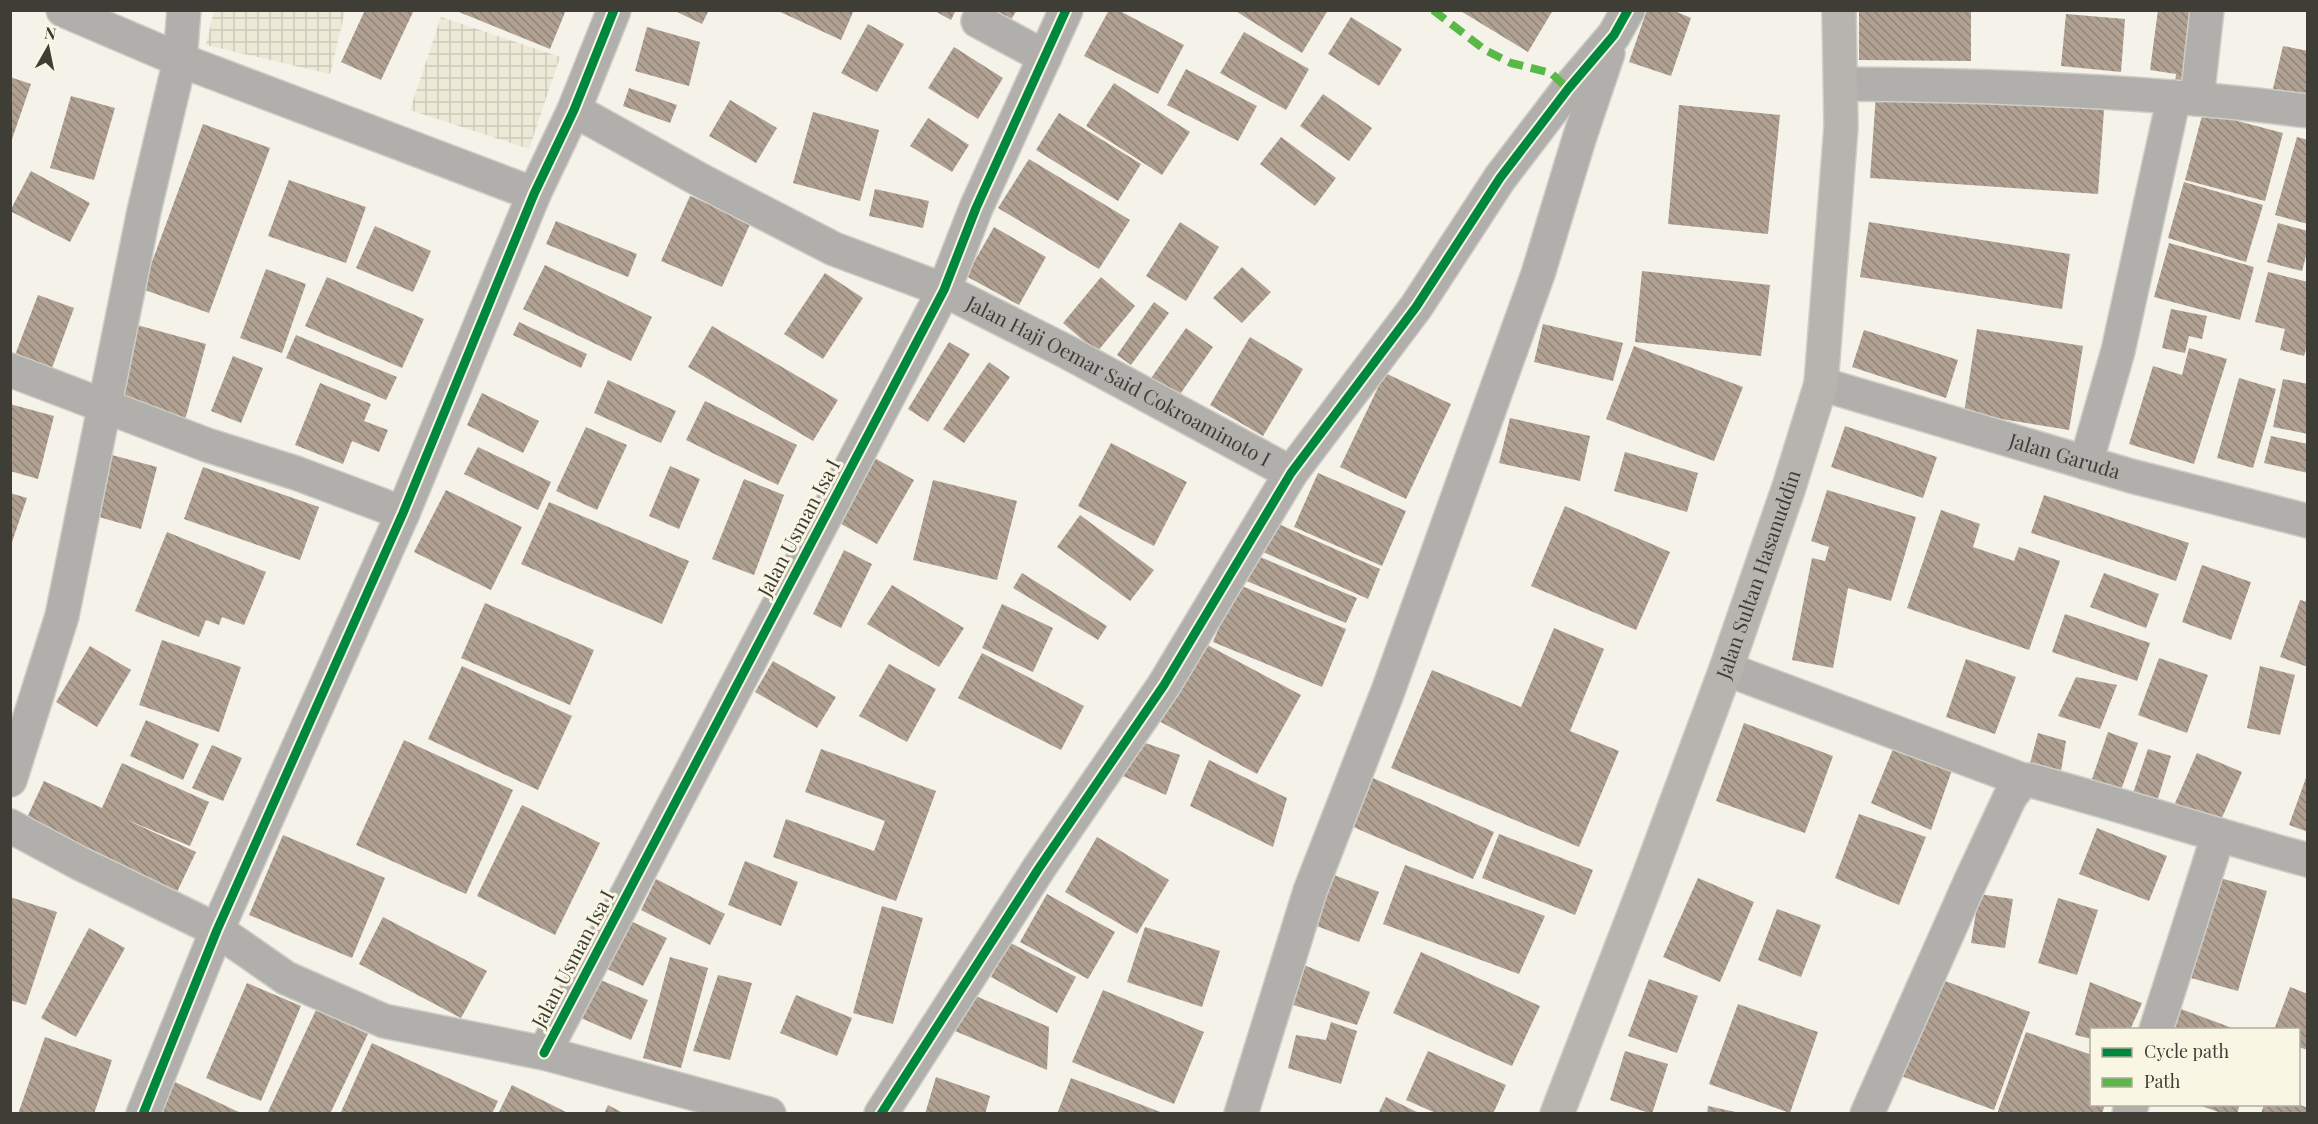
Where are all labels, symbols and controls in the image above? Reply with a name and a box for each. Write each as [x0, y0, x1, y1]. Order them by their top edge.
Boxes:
north arrow [18, 18, 78, 78]
text: N [43, 21, 58, 44]
street label: Jalan Haji Oemar Said Cokroaminoto I [961, 288, 1276, 472]
street label: Jalan Garuda [2005, 425, 2124, 484]
street label: Jalan Usman Isa I [749, 454, 845, 602]
street label: Jalan Sultan Hasanuddin [1708, 466, 1806, 683]
street label: Jalan Usman Isa I [523, 885, 619, 1033]
legend [2090, 1028, 2300, 1106]
text: Cycle path [2144, 1039, 2229, 1063]
text: Path [2144, 1069, 2181, 1093]

